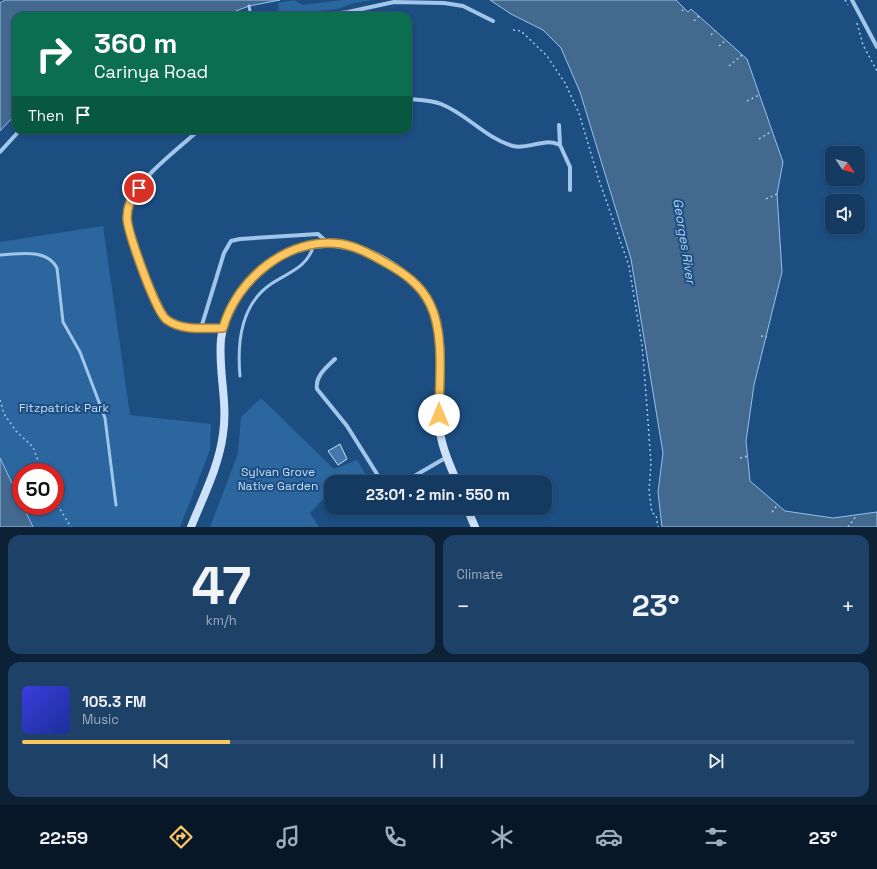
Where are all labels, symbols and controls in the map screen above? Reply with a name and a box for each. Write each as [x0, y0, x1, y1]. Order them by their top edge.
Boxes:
text: 360 m [94, 25, 178, 61]
icon: right [28, 28, 80, 80]
text: Carinya Road [94, 60, 208, 83]
icon: arrive [72, 104, 94, 126]
text: Then [28, 106, 64, 125]
north arrow [825, 146, 865, 186]
map controls [825, 146, 865, 234]
pin [122, 171, 156, 205]
icon: arrive [128, 177, 150, 199]
button: sound [825, 194, 865, 234]
water label: Georges River [669, 197, 700, 287]
position arrow [418, 394, 460, 436]
park label: Fitzpatrick Park [19, 400, 110, 416]
speed limit sign: 50 [12, 463, 64, 515]
park label: Sylvan Grove Native Garden [238, 464, 318, 494]
text: 23:01 · 2 min · 550 m [366, 485, 510, 504]
text: 47 [191, 553, 251, 619]
text: Climate [457, 566, 503, 583]
text: 23° [632, 586, 680, 625]
text: − [457, 592, 470, 620]
text: + [841, 592, 855, 620]
text: km/h [206, 612, 237, 629]
text: 105.3 FM [82, 692, 146, 711]
text: Music [82, 711, 119, 728]
icon: previous [150, 750, 172, 772]
icon: pause [427, 750, 449, 772]
icon: next [705, 750, 727, 772]
icon: directions [167, 823, 195, 851]
icon: music [274, 823, 302, 851]
icon: phone [381, 823, 409, 851]
icon: climate [488, 823, 516, 851]
icon: car [595, 823, 623, 851]
icon: filters [702, 823, 730, 851]
text: 22:59 [39, 826, 88, 849]
text: 23° [809, 826, 837, 849]

